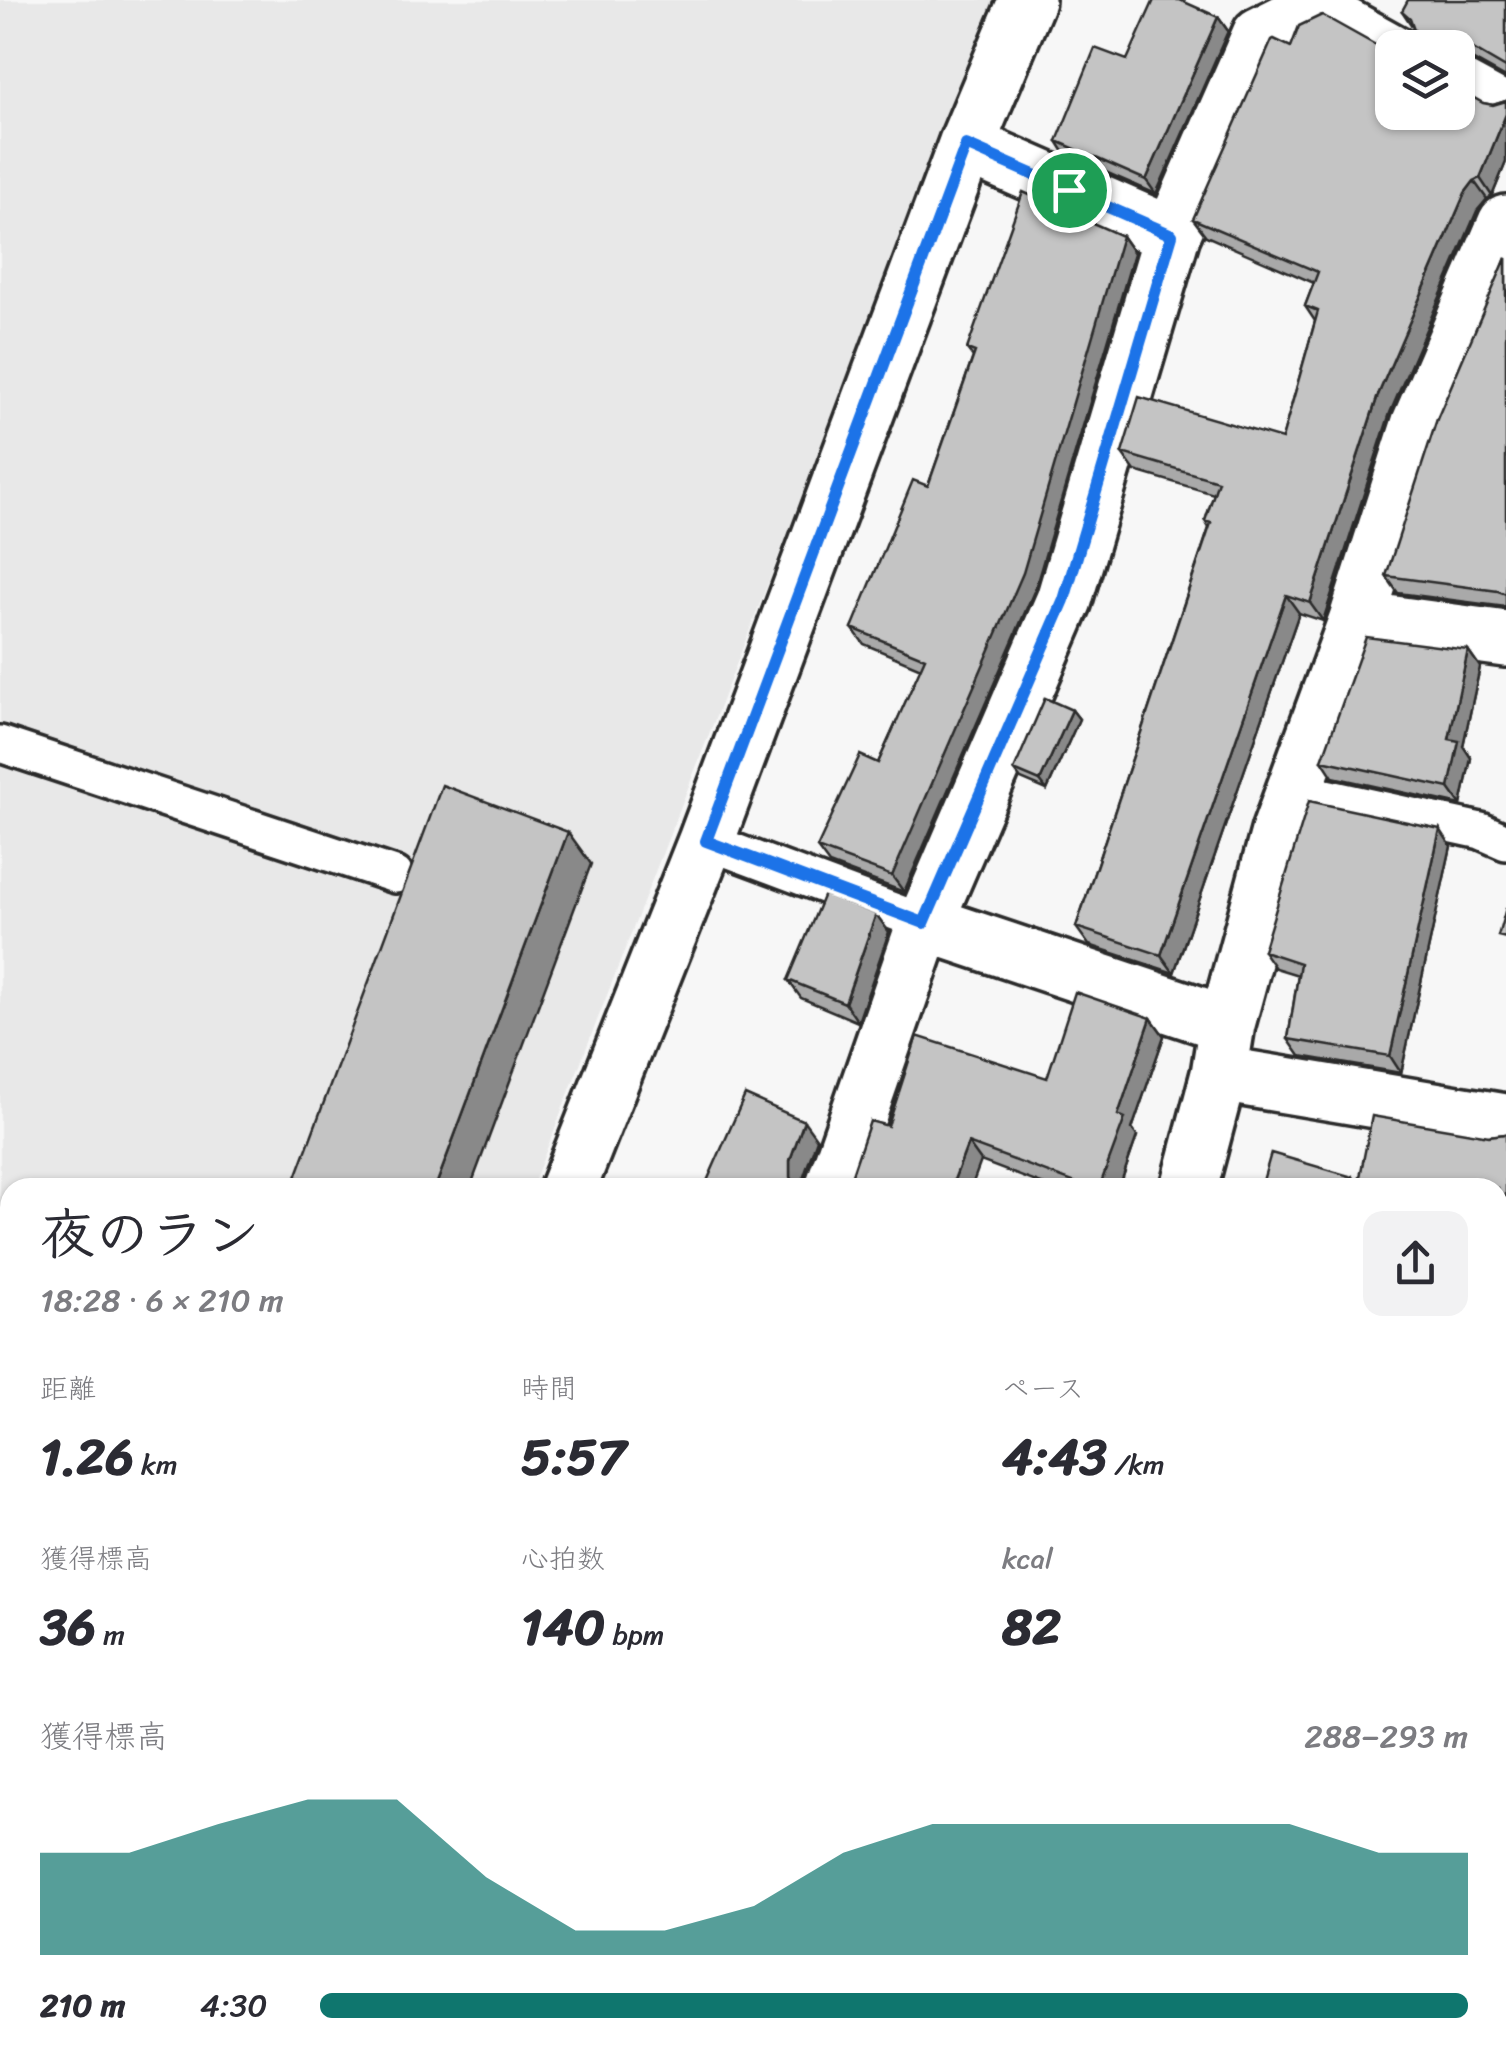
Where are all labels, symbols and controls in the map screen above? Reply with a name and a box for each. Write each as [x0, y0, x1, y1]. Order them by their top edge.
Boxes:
map controls [1375, 30, 1475, 130]
button: layers [1375, 30, 1475, 130]
pin [1027, 148, 1112, 233]
icon: arrive [1042, 163, 1097, 218]
text: 夜のラン [40, 1186, 260, 1283]
button: share [1363, 1211, 1468, 1316]
text: 18:28 · 6 × 210 m [40, 1272, 284, 1329]
text: 距離 [40, 1364, 96, 1413]
text: 時間 [521, 1364, 577, 1413]
text: ペース [1002, 1364, 1084, 1413]
text: 1.26 [40, 1413, 134, 1502]
text: 5:57 [521, 1413, 626, 1502]
text: 4:43 [1002, 1413, 1107, 1502]
text: km [134, 1440, 177, 1489]
text: /km [1107, 1440, 1165, 1489]
text: 獲得標高 [40, 1534, 152, 1583]
text: 心拍数 [521, 1534, 605, 1583]
text: kcal [1002, 1534, 1053, 1583]
text: 36 [40, 1583, 96, 1672]
text: 140 [521, 1583, 605, 1672]
text: 82 [1002, 1583, 1061, 1672]
text: m [96, 1610, 125, 1659]
text: bpm [605, 1610, 664, 1659]
text: 獲得標高 [40, 1708, 168, 1765]
text: 288–293 m [1304, 1708, 1468, 1765]
text: 210 m [40, 1977, 125, 2034]
text: 4:30 [200, 1977, 267, 2034]

